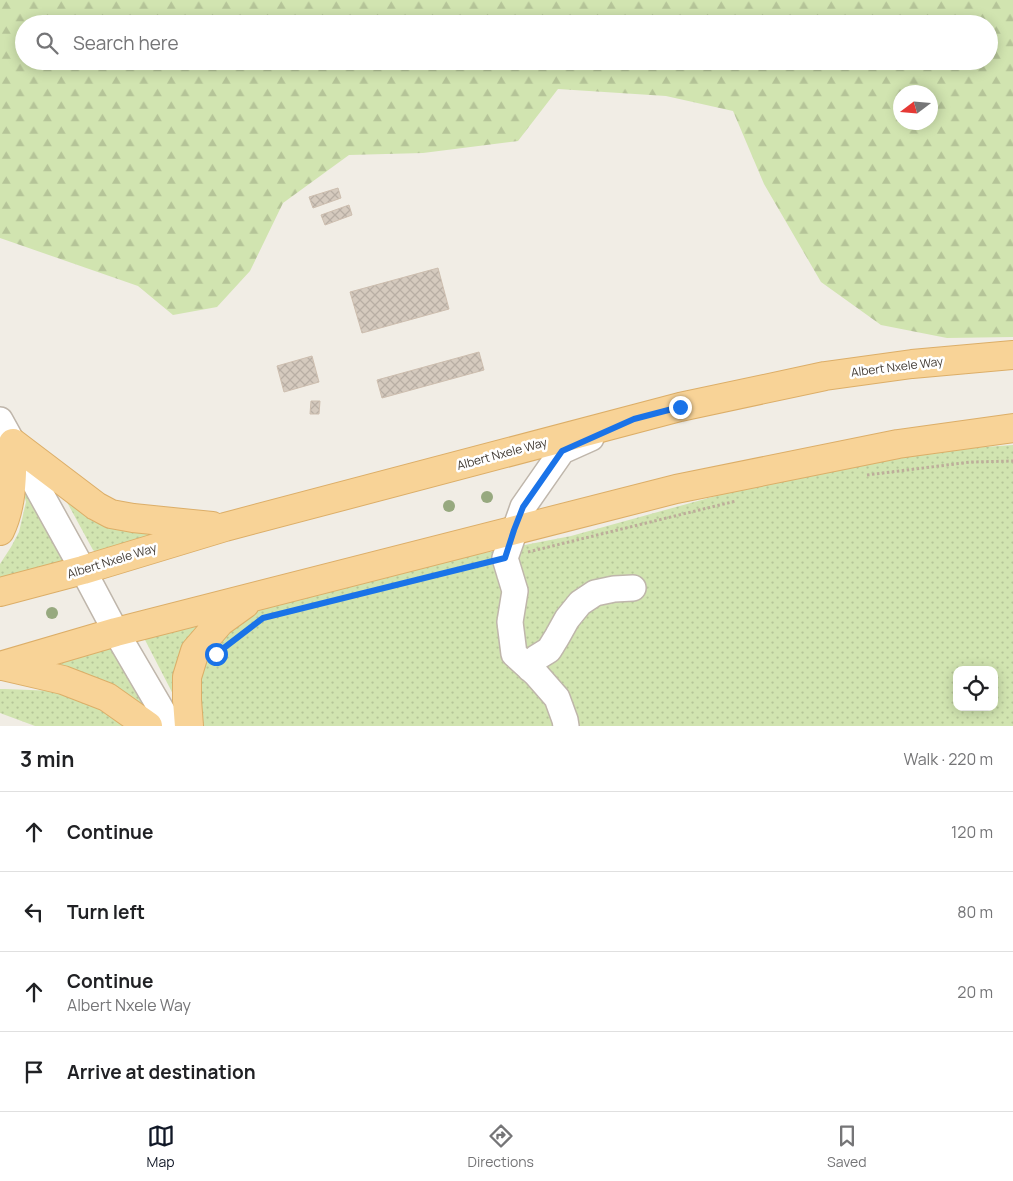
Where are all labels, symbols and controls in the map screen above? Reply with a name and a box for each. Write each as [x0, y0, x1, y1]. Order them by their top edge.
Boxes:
search box [15, 15, 998, 70]
icon: search [33, 29, 61, 57]
text: Search here [73, 30, 179, 56]
north arrow [893, 85, 938, 130]
street label: Albert Nxele Way [850, 352, 945, 381]
route end [669, 396, 692, 419]
street label: Albert Nxele Way [455, 433, 550, 474]
street label: Albert Nxele Way [65, 539, 159, 582]
route start [205, 643, 228, 666]
map controls [953, 666, 998, 711]
button: locate [953, 666, 998, 711]
text: 3 min [20, 745, 74, 773]
text: Walk · 220 m [903, 748, 993, 770]
icon: ahead [20, 818, 48, 846]
text: Continue [67, 819, 153, 845]
text: 120 m [951, 821, 993, 843]
icon: left [20, 898, 48, 926]
text: Turn left [67, 899, 145, 925]
text: 80 m [957, 901, 993, 923]
text: Continue [67, 968, 153, 994]
icon: ahead [20, 978, 48, 1006]
text: 20 m [957, 981, 993, 1003]
text: Albert Nxele Way [67, 994, 191, 1016]
icon: arrive [20, 1058, 48, 1086]
text: Arrive at destination [67, 1059, 256, 1085]
tab: Map [147, 1122, 175, 1171]
tab: Directions [468, 1122, 534, 1171]
tab: Saved [827, 1122, 866, 1171]

